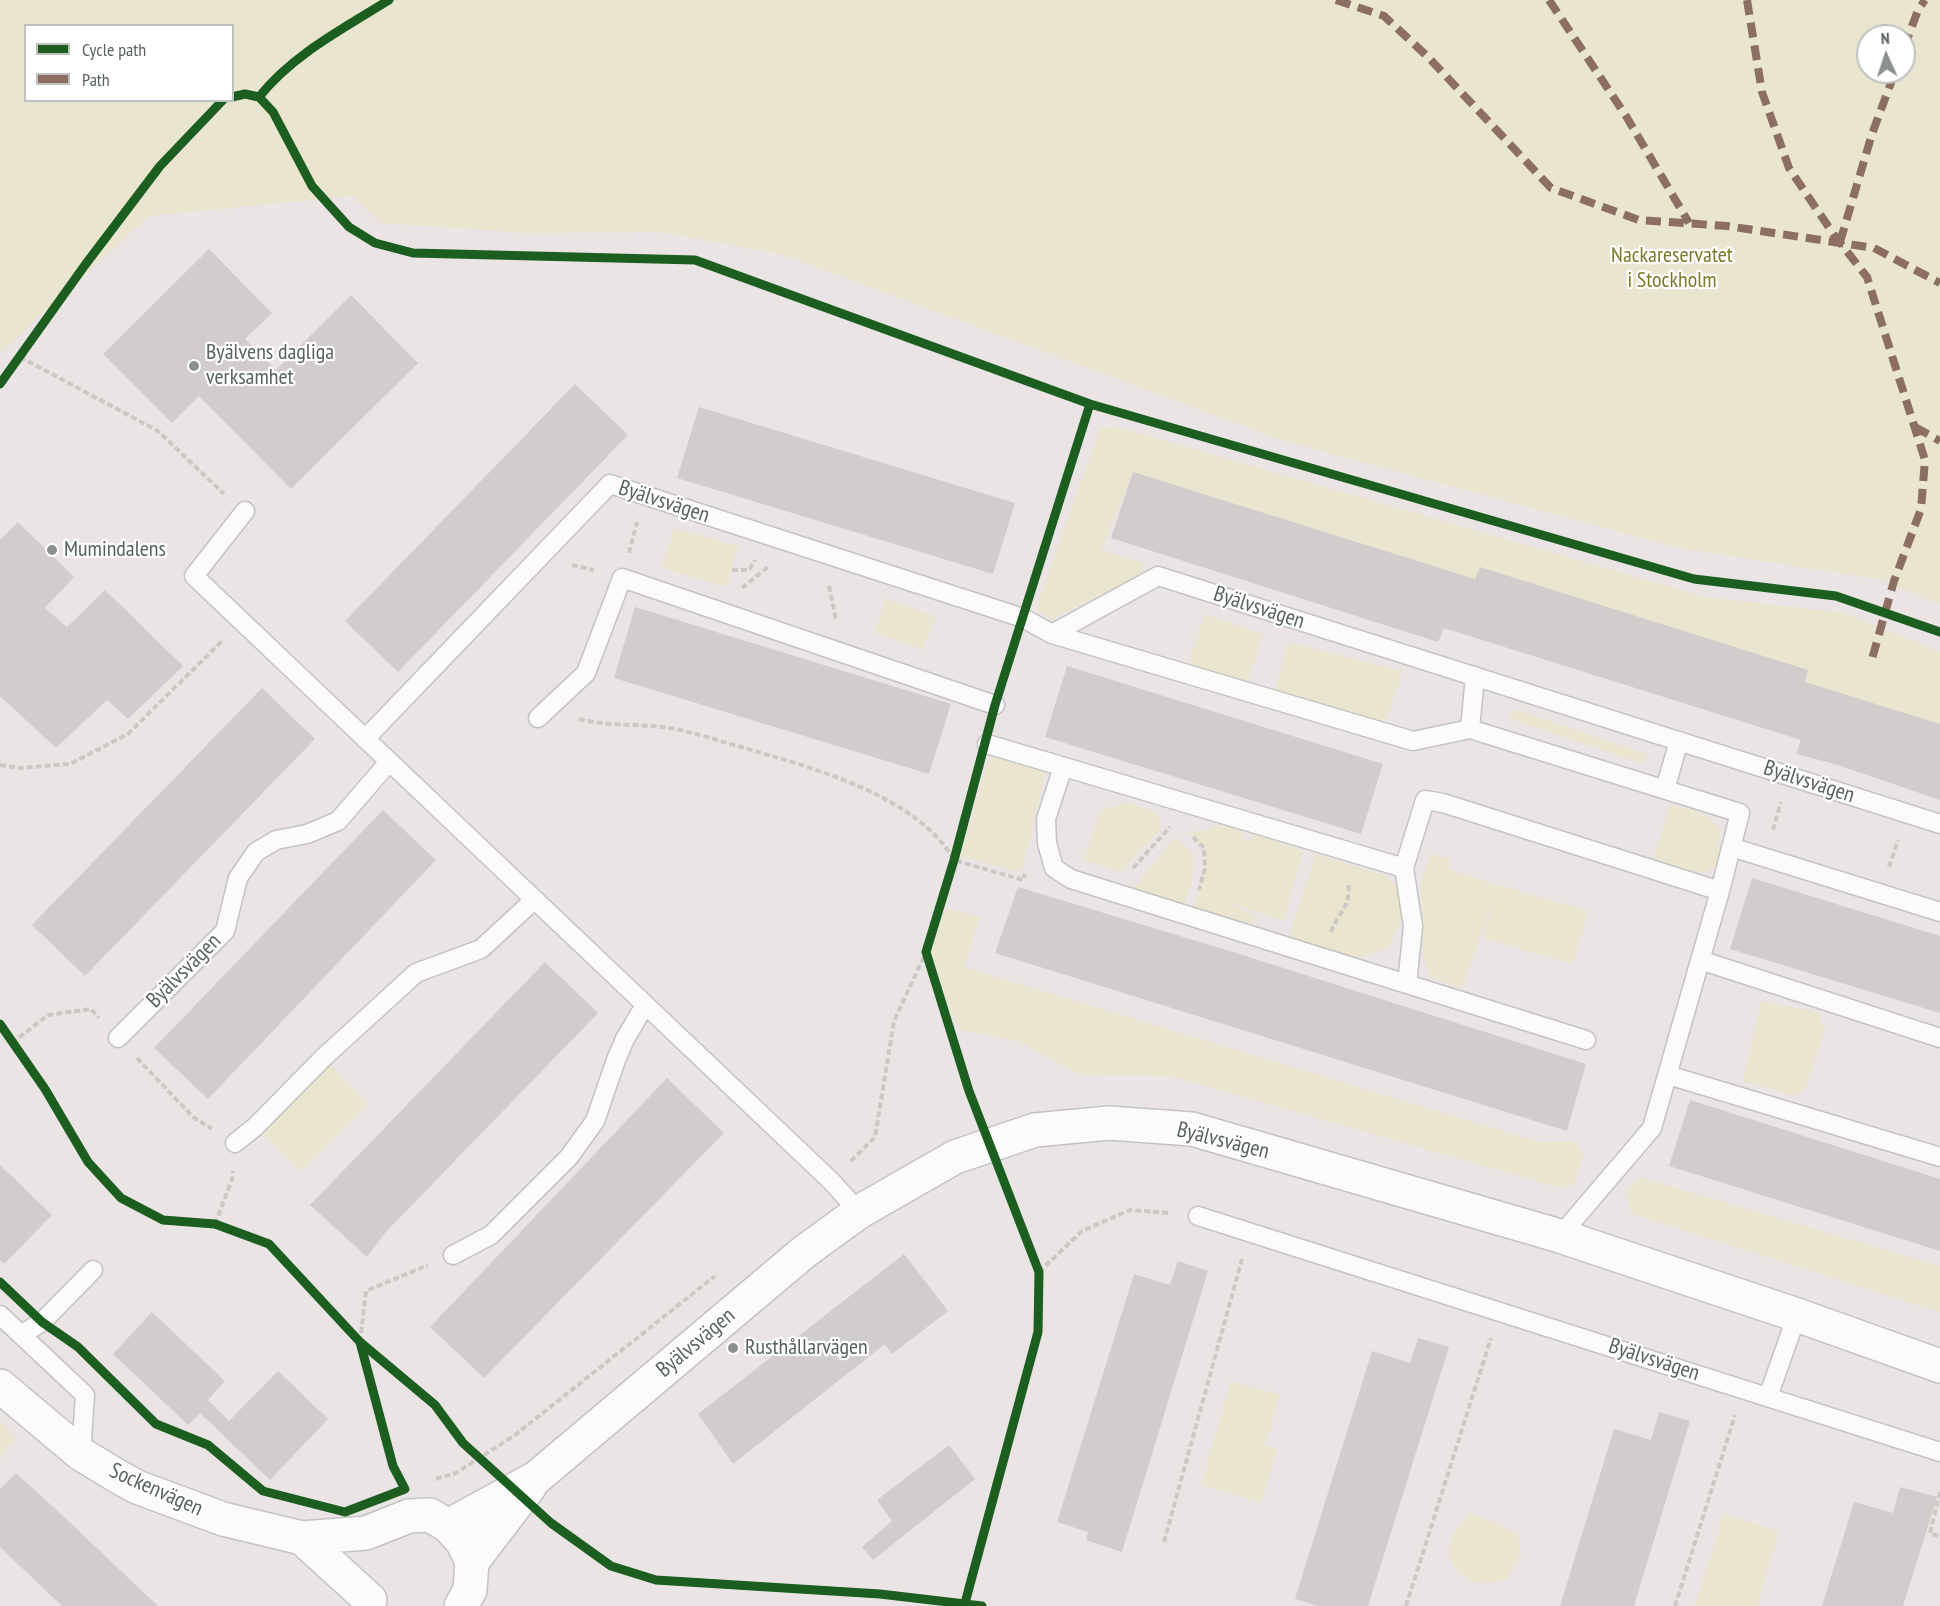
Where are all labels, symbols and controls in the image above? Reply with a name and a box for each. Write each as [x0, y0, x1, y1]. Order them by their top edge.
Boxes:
legend [24, 24, 234, 102]
north arrow [1856, 24, 1916, 84]
text: N [1880, 28, 1890, 48]
text: Cycle path [82, 38, 146, 61]
text: Path [82, 68, 110, 91]
park label: Nackareservatet i Stockholm [1611, 243, 1733, 294]
place label: Byälvens dagliga verksamhet [206, 340, 334, 392]
marker: Byälvens dagliga verksamhet [187, 359, 201, 373]
street label: Byälvsvägen [615, 475, 713, 529]
place label: Mumindalens [64, 537, 166, 563]
marker: Mumindalens [45, 543, 59, 557]
street label: Byälvsvägen [1210, 581, 1308, 635]
street label: Byälvsvägen [1760, 755, 1858, 809]
street label: Byälvsvägen [141, 928, 227, 1014]
street label: Byälvsvägen [1174, 1117, 1272, 1165]
street label: Byälvsvägen [651, 1303, 741, 1383]
street label: Byälvsvägen [1605, 1333, 1703, 1387]
place label: Rusthållarvägen [745, 1335, 868, 1361]
marker: Rusthållarvägen [726, 1341, 740, 1355]
street label: Sockenvägen [105, 1458, 207, 1522]

